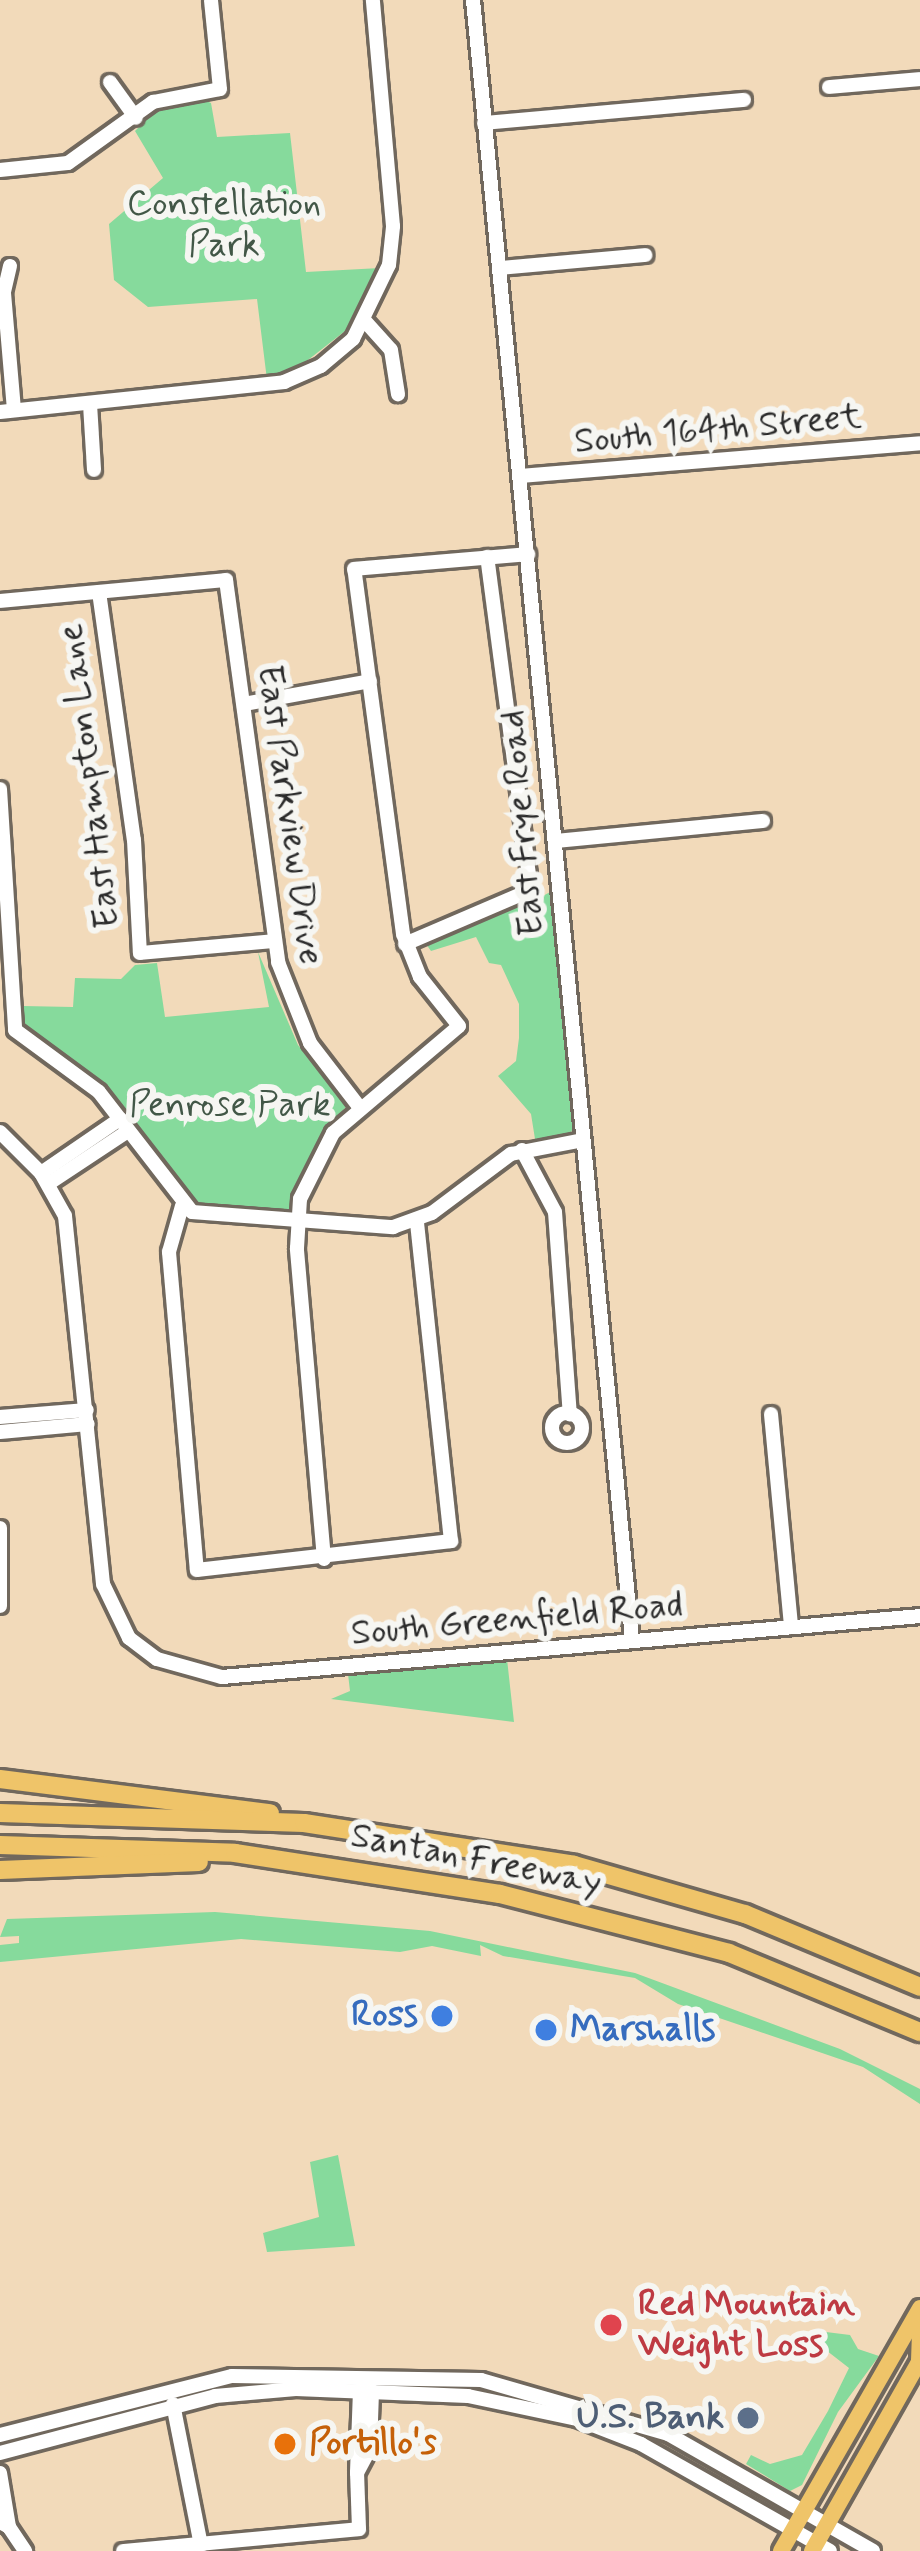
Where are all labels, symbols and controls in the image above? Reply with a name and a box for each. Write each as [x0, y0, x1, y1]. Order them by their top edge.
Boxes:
park label: Constellation Park [127, 182, 321, 267]
street label: South 164th Street [573, 396, 863, 464]
street label: East Hampton Lane [50, 622, 130, 930]
street label: East Parkview Drive [247, 664, 331, 966]
street label: East Frye Road [492, 710, 554, 936]
park label: Penrose Park [130, 1084, 330, 1128]
street label: South Greenfield Road [350, 1584, 684, 1656]
street label: Santan Freeway [348, 1815, 604, 1905]
place label: Ross [351, 1994, 418, 2038]
marker: Ross [429, 2003, 455, 2029]
place label: Marshalls [570, 2008, 715, 2052]
marker: Marshalls [533, 2017, 559, 2043]
place label: Red Mountain Weight Loss [638, 2282, 849, 2367]
marker: Red Mountain Weight Loss [595, 2309, 627, 2341]
place label: U.S. Bank [577, 2396, 724, 2440]
marker: U.S. Bank [735, 2405, 761, 2431]
place label: Portillo's [309, 2422, 436, 2466]
marker: Portillo's [272, 2431, 298, 2457]

